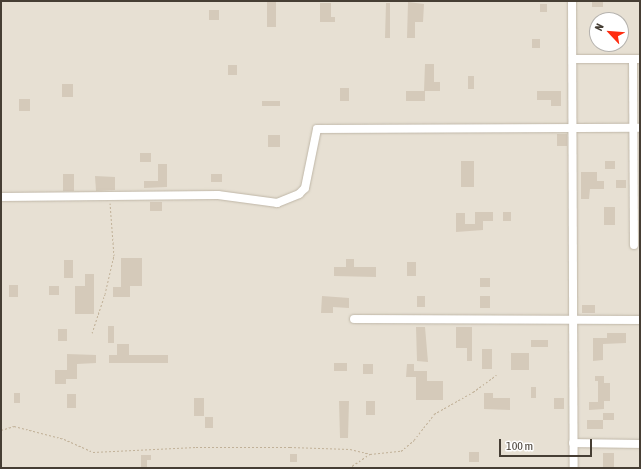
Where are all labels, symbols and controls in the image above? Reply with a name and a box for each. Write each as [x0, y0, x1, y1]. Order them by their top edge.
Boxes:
north arrow [589, 12, 629, 52]
text: N [592, 22, 606, 33]
scale bar [501, 431, 594, 457]
text: 100 m [506, 439, 533, 453]

